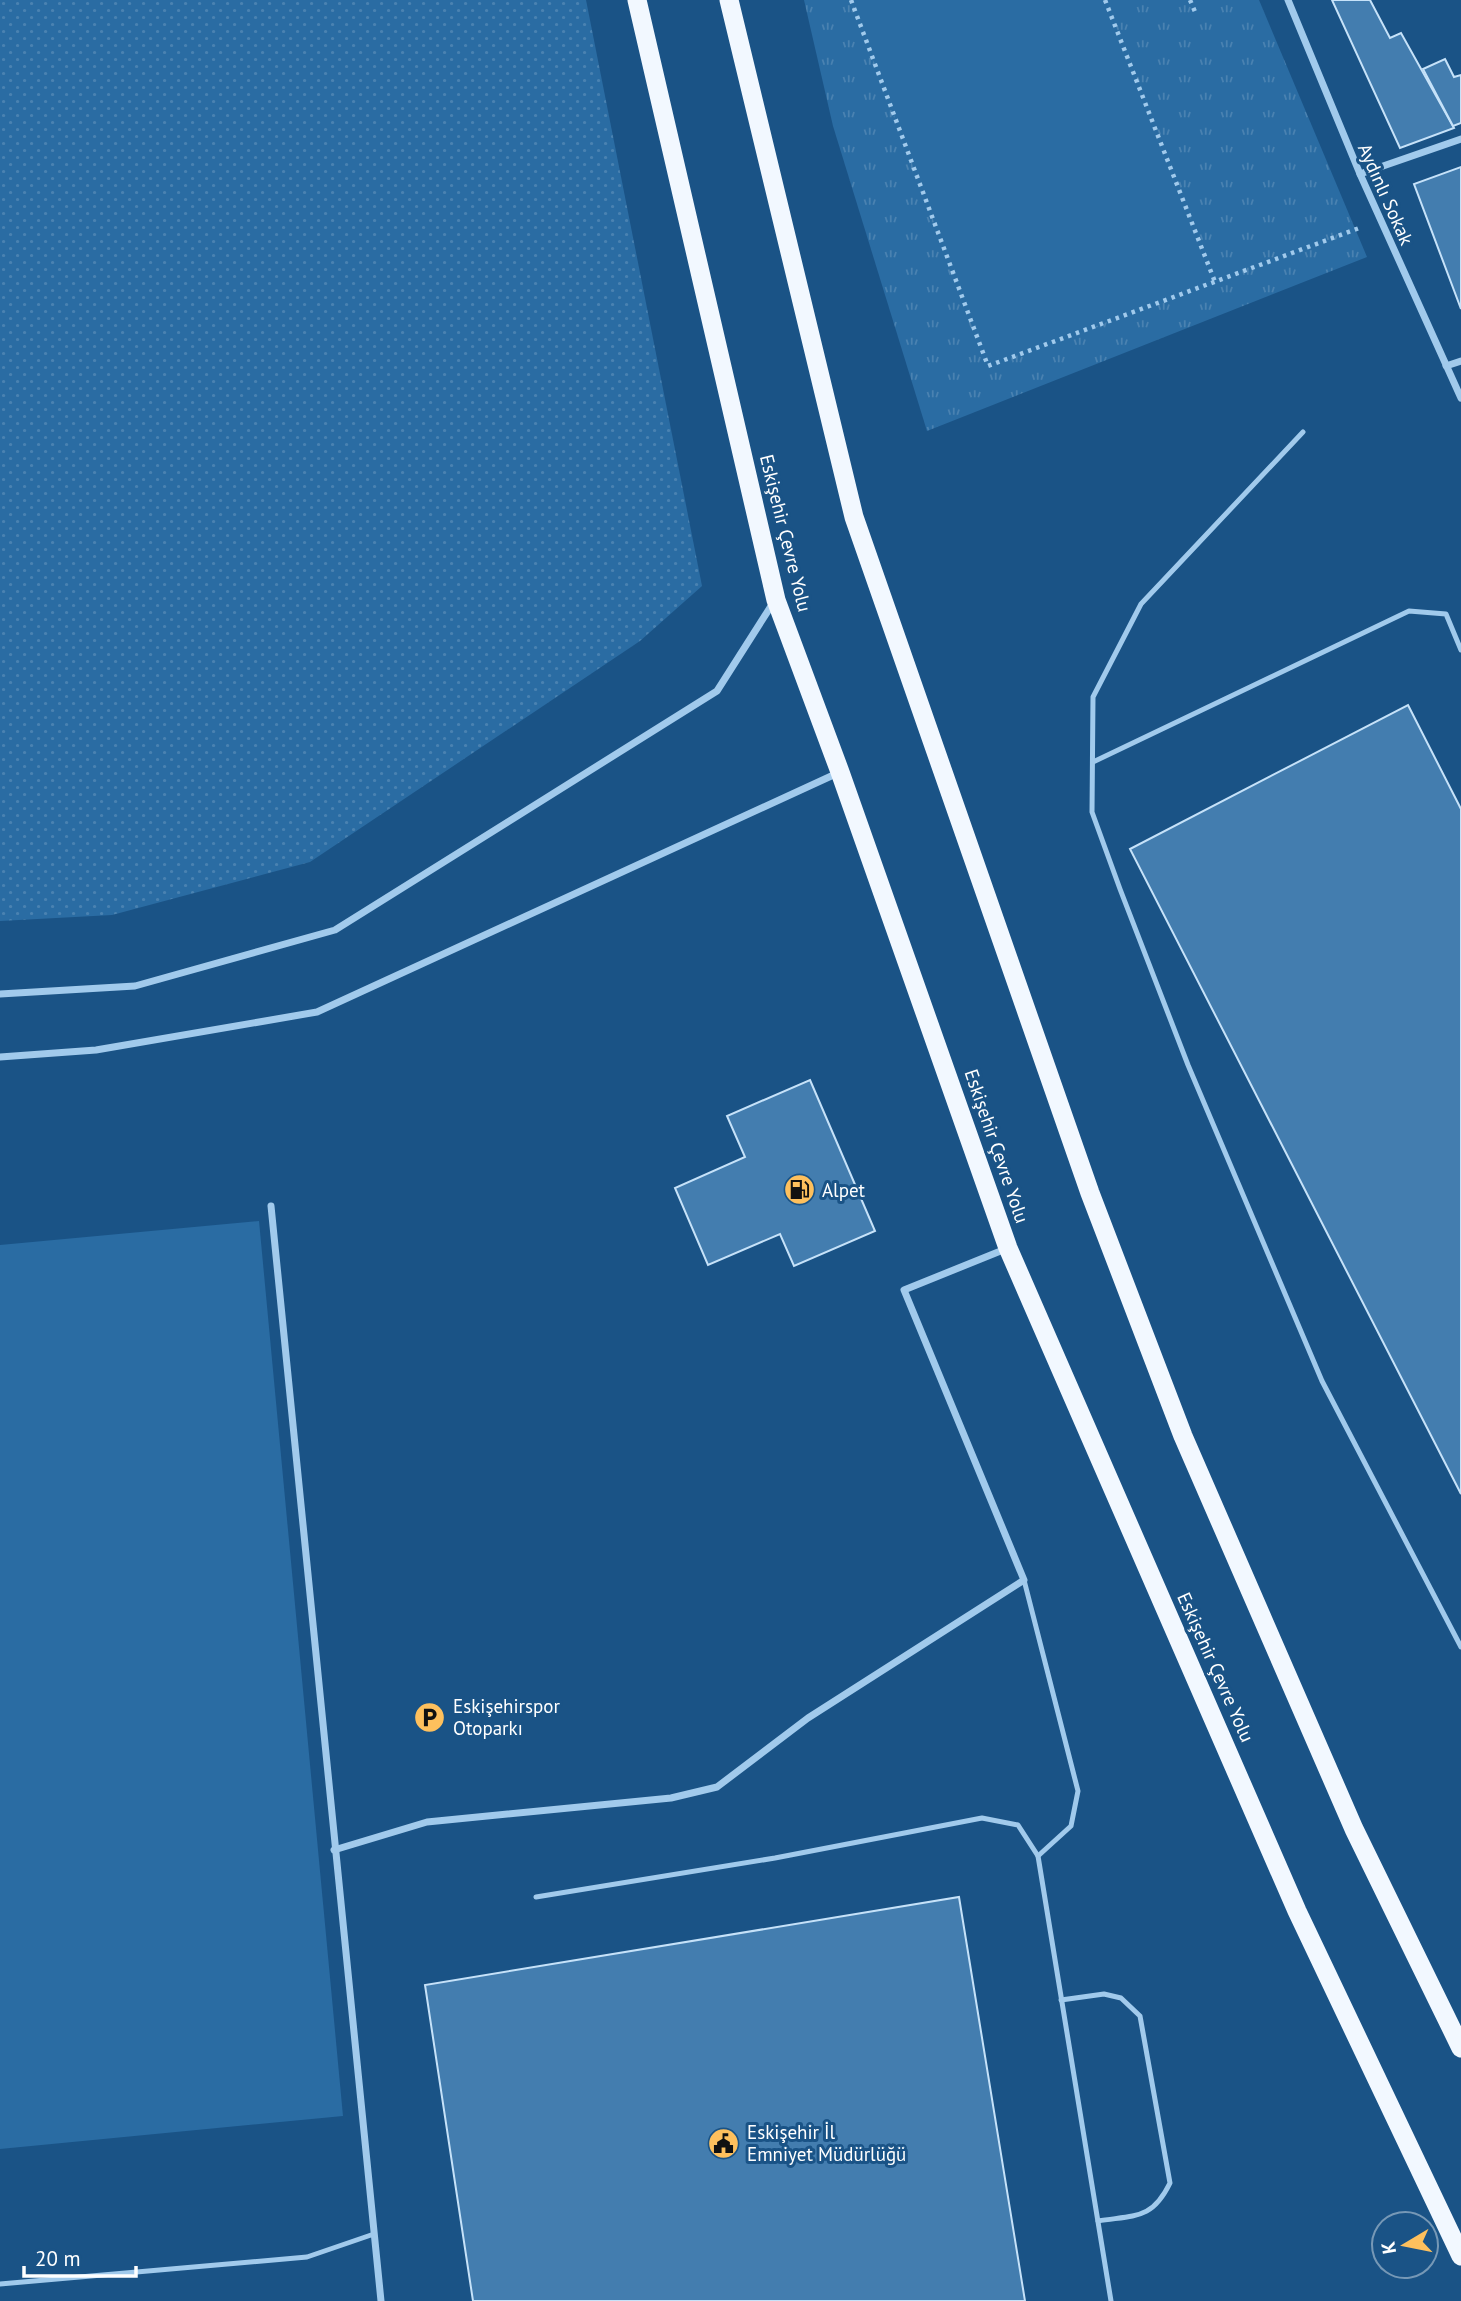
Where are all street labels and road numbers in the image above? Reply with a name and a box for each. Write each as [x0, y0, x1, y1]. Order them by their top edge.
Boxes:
street label: Aydınlı Sokak [1353, 140, 1419, 248]
street label: Eskişehir Çevre Yolu [755, 452, 817, 614]
street label: Eskişehir Çevre Yolu [959, 1066, 1035, 1226]
street label: Eskişehir Çevre Yolu [1172, 1588, 1260, 1746]

